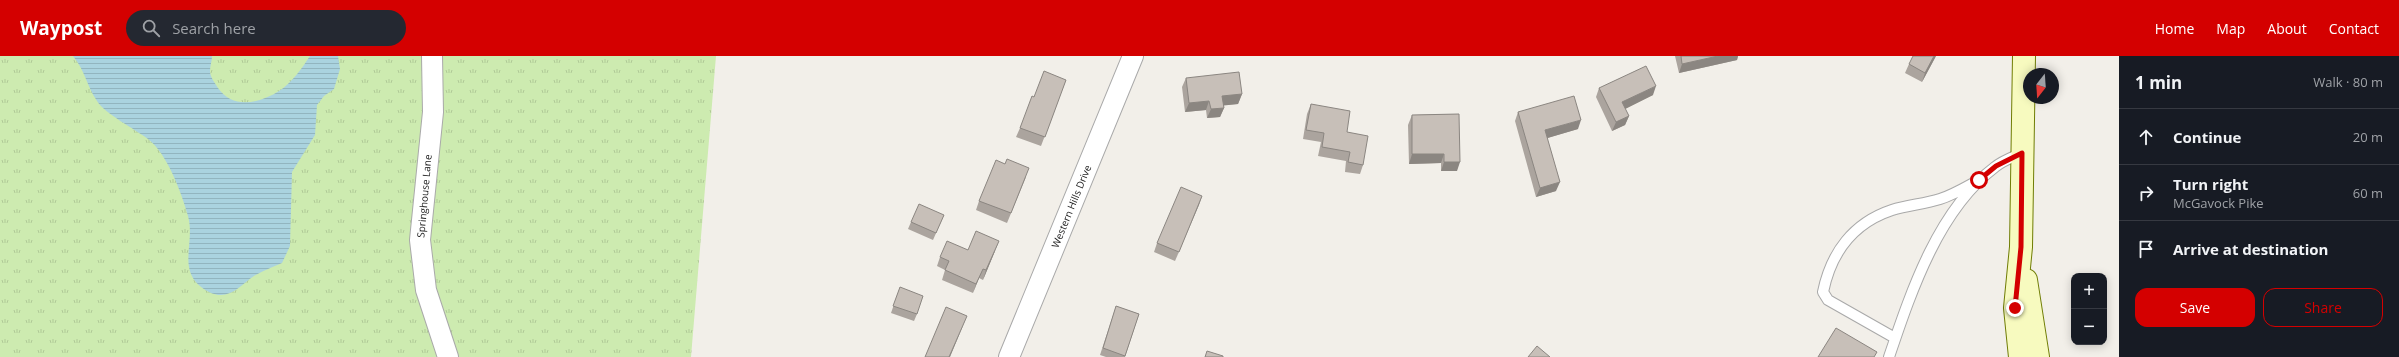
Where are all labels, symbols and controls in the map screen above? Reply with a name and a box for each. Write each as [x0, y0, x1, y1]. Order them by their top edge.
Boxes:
search box [126, 10, 406, 46]
text: Waypost [20, 15, 102, 41]
icon: search [140, 17, 162, 39]
text: Search here [172, 18, 256, 38]
text: Home [2155, 19, 2194, 38]
text: Map [2216, 19, 2245, 38]
text: About [2267, 19, 2307, 38]
text: Contact [2329, 19, 2379, 38]
north arrow [2023, 68, 2059, 104]
text: 1 min [2135, 71, 2182, 94]
text: Walk · 80 m [2313, 73, 2383, 91]
icon: ahead [2135, 126, 2157, 148]
text: Continue [2173, 127, 2241, 147]
text: 20 m [2353, 128, 2383, 146]
street label: Springhouse Lane [413, 153, 435, 238]
street label: Western Hills Drive [1048, 162, 1095, 250]
route start [1970, 171, 1988, 189]
text: Turn right [2173, 174, 2248, 194]
icon: right [2135, 182, 2157, 204]
text: 60 m [2353, 184, 2383, 202]
text: McGavock Pike [2173, 194, 2264, 212]
icon: arrive [2135, 238, 2157, 260]
text: Arrive at destination [2173, 239, 2328, 259]
map controls [2071, 273, 2107, 345]
button: + [2071, 273, 2107, 309]
button: Save [2135, 288, 2255, 327]
button: Share [2263, 288, 2383, 327]
route end [2006, 299, 2024, 317]
button: − [2071, 309, 2107, 345]

